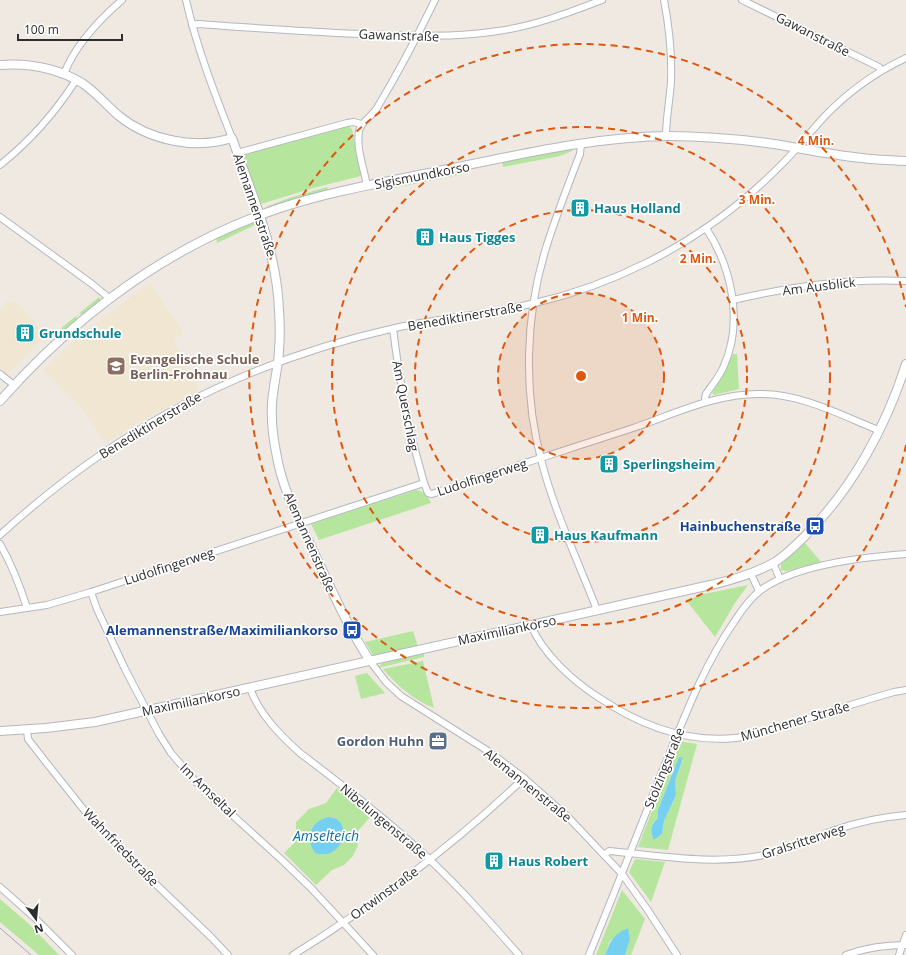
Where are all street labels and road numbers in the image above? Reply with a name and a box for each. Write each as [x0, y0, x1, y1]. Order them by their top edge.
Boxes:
street label: Gawanstraße [773, 8, 853, 60]
street label: Gawanstraße [358, 25, 440, 45]
street label: Alemannenstraße [229, 151, 281, 259]
street label: Sigismundkorso [373, 157, 471, 193]
street label: Am Ausblick [781, 273, 857, 299]
street label: Benediktinerstraße [406, 297, 524, 335]
street label: Am Querschlag [388, 359, 424, 453]
street label: Benediktinerstraße [96, 387, 204, 463]
street label: Ludolfingerweg [435, 454, 529, 500]
street label: Alemannenstraße [280, 489, 340, 595]
street label: Ludolfingerweg [122, 543, 216, 589]
street label: Maximiliankorso [456, 611, 558, 649]
street label: Maximiliankorso [140, 682, 242, 720]
street label: Münchener Straße [738, 697, 852, 745]
street label: Stolzingstraße [640, 725, 688, 811]
street label: Alemannenstraße [480, 744, 576, 826]
street label: Im Amseltal [176, 759, 240, 821]
street label: Nibelungenstraße [337, 779, 431, 863]
street label: Wahnfriedstraße [79, 804, 163, 890]
street label: Gralsritterweg [759, 819, 847, 863]
street label: Ortwinstraße [346, 862, 422, 924]

